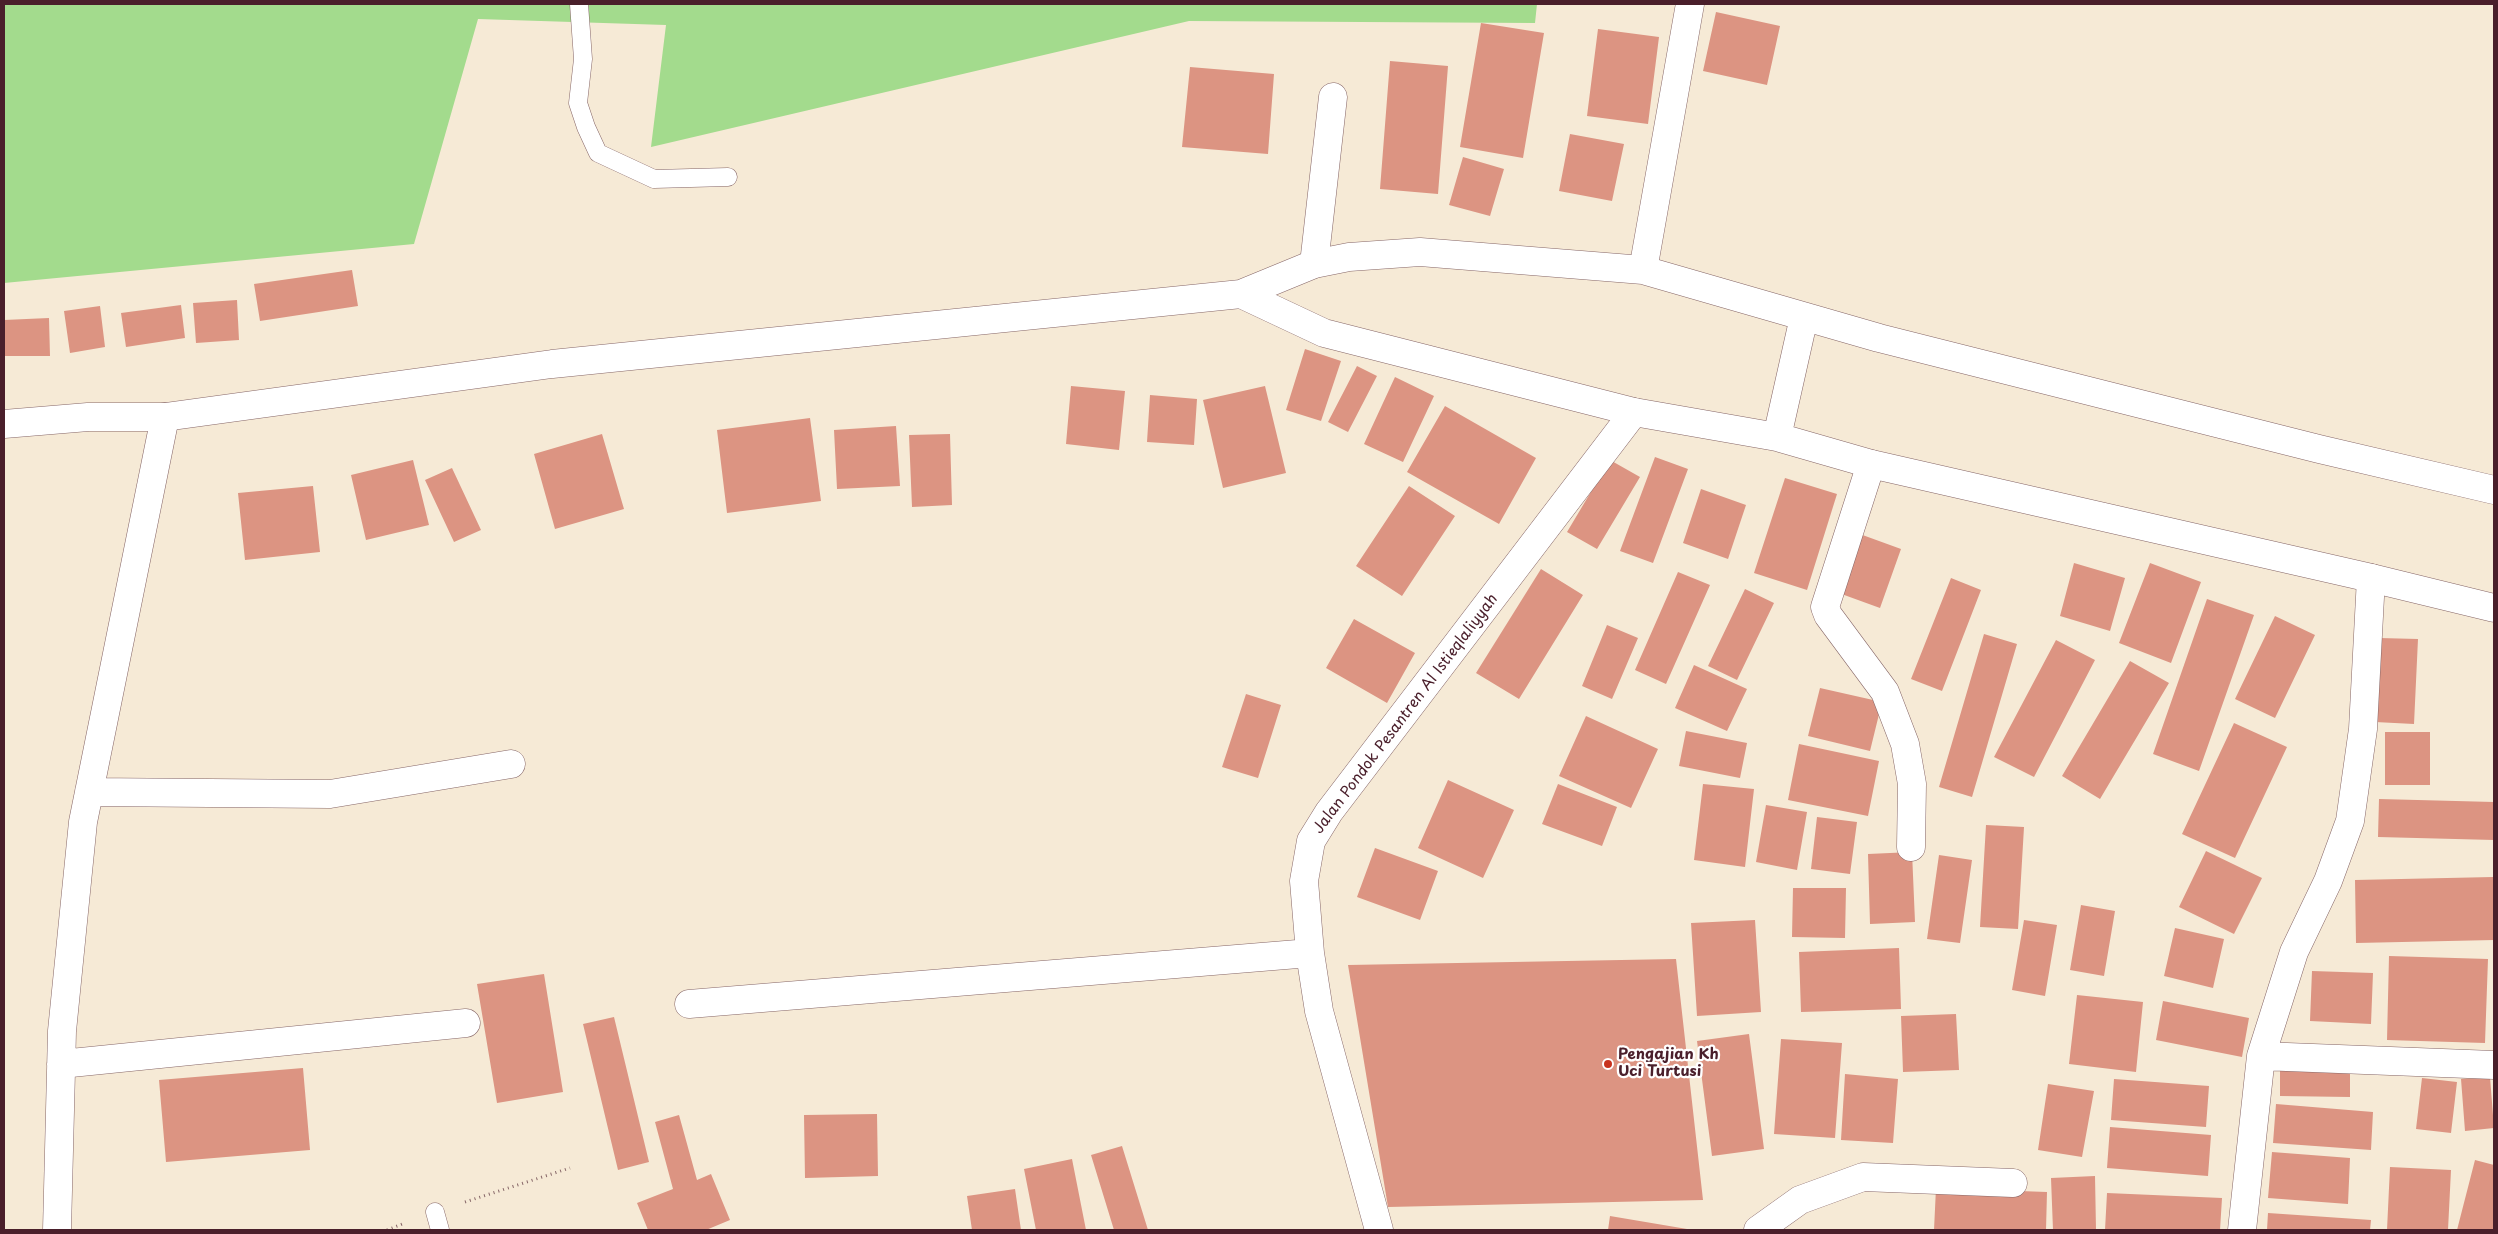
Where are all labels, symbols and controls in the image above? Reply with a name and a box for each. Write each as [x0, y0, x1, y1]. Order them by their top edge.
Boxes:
street label: Jalan Pondok Pesantren Al Istieqlaliyyah [1310, 591, 1502, 837]
place label: Pengajian Kh Uci Turtusi [1618, 1046, 1719, 1081]
marker: Pengajian Kh Uci Turtusi [1602, 1058, 1614, 1070]

